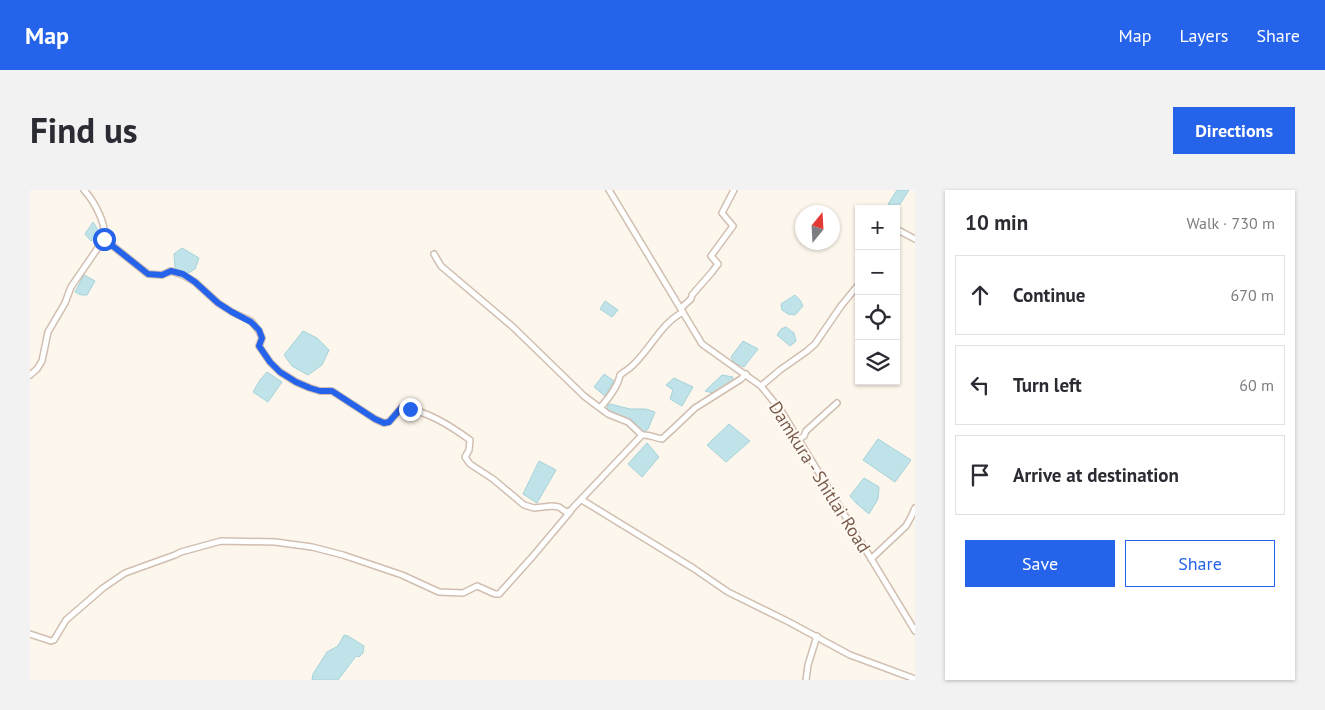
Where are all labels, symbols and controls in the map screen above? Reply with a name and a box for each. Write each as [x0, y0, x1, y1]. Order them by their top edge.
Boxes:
text: Map [25, 20, 69, 51]
text: Map [1119, 24, 1151, 47]
text: Layers [1179, 24, 1228, 47]
text: Share [1256, 24, 1300, 47]
text: Find us [30, 107, 138, 153]
button: Directions [1173, 107, 1295, 154]
north arrow [795, 205, 840, 250]
map controls [855, 205, 900, 385]
button: + [855, 205, 900, 250]
text: 10 min [965, 209, 1028, 236]
text: Walk · 730 m [1186, 213, 1275, 233]
route start [93, 228, 116, 251]
button: − [855, 250, 900, 295]
icon: ahead [966, 281, 994, 309]
text: Continue [1013, 283, 1085, 307]
text: 670 m [1231, 285, 1274, 305]
button: locate [855, 295, 900, 340]
button: layers [855, 340, 900, 385]
icon: left [966, 371, 994, 399]
text: Turn left [1013, 373, 1082, 397]
text: 60 m [1239, 375, 1274, 395]
street label: Damkura - Shitlai Road [764, 397, 876, 557]
route end [399, 398, 422, 421]
icon: arrive [966, 461, 994, 489]
text: Arrive at destination [1013, 463, 1179, 487]
button: Save [965, 540, 1115, 587]
button: Share [1125, 540, 1275, 587]

